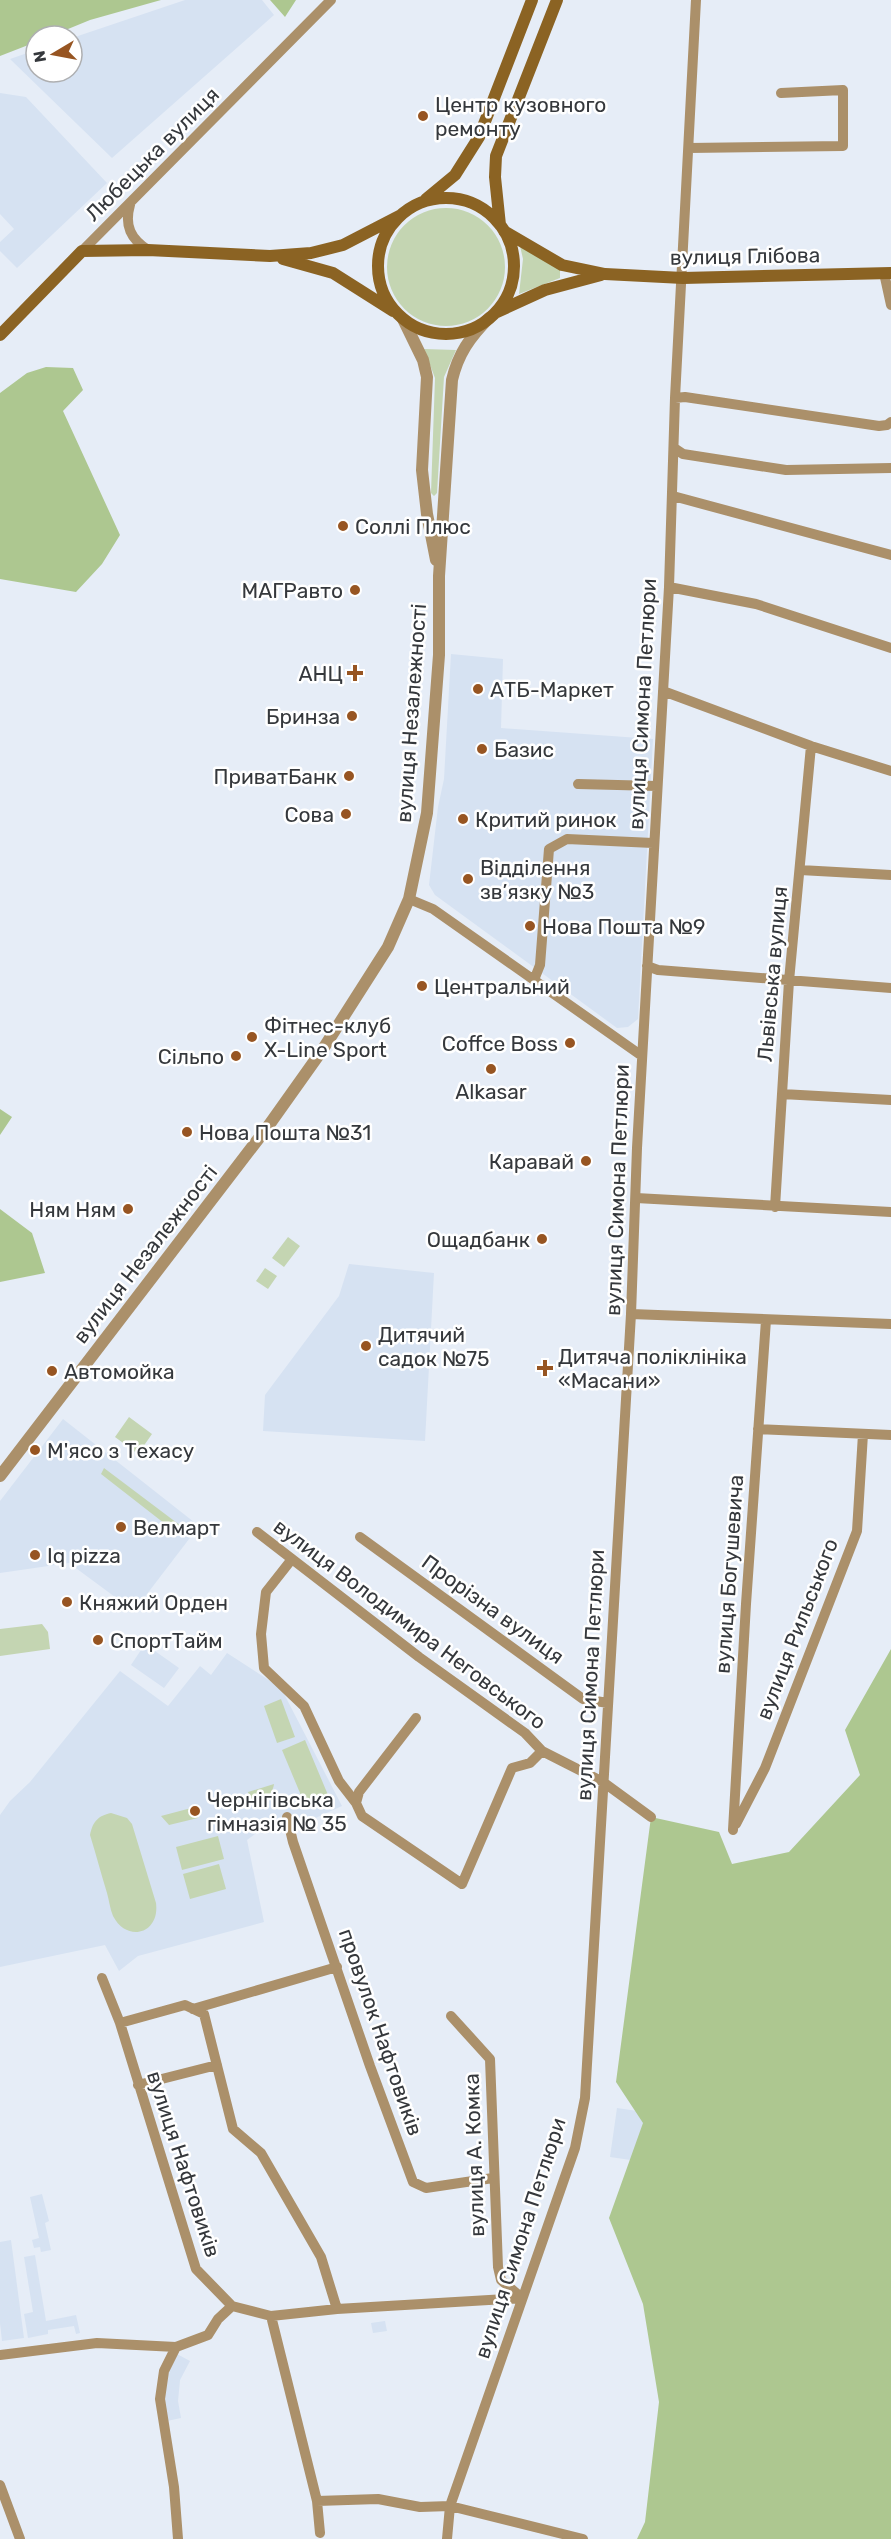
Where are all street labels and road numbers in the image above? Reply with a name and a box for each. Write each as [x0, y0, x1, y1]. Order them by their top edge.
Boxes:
street label: Любецька вулиця [80, 82, 224, 226]
street label: вулиця Глібова [670, 242, 820, 270]
street label: вулиця Симона Петлюри [623, 578, 661, 830]
street label: вулиця Незалежності [391, 603, 431, 823]
street label: Львівська вулиця [752, 885, 792, 1063]
street label: вулиця Симона Петлюри [600, 1064, 634, 1316]
street label: вулиця Незалежності [68, 1160, 222, 1348]
street label: вулиця Богушевича [710, 1474, 748, 1674]
street label: вулиця Володимира Неговського [269, 1513, 551, 1735]
street label: вулиця Рильського [751, 1535, 843, 1723]
street label: Прорізна вулиця [417, 1549, 569, 1669]
street label: вулиця Симона Петлюри [571, 1549, 609, 1801]
street label: провулок Нафтовиків [334, 1925, 428, 2139]
street label: вулиця Нафтовиків [142, 2068, 226, 2260]
street label: вулиця А. Комка [459, 2073, 489, 2237]
street label: вулиця Симона Петлюри [469, 2115, 571, 2361]

